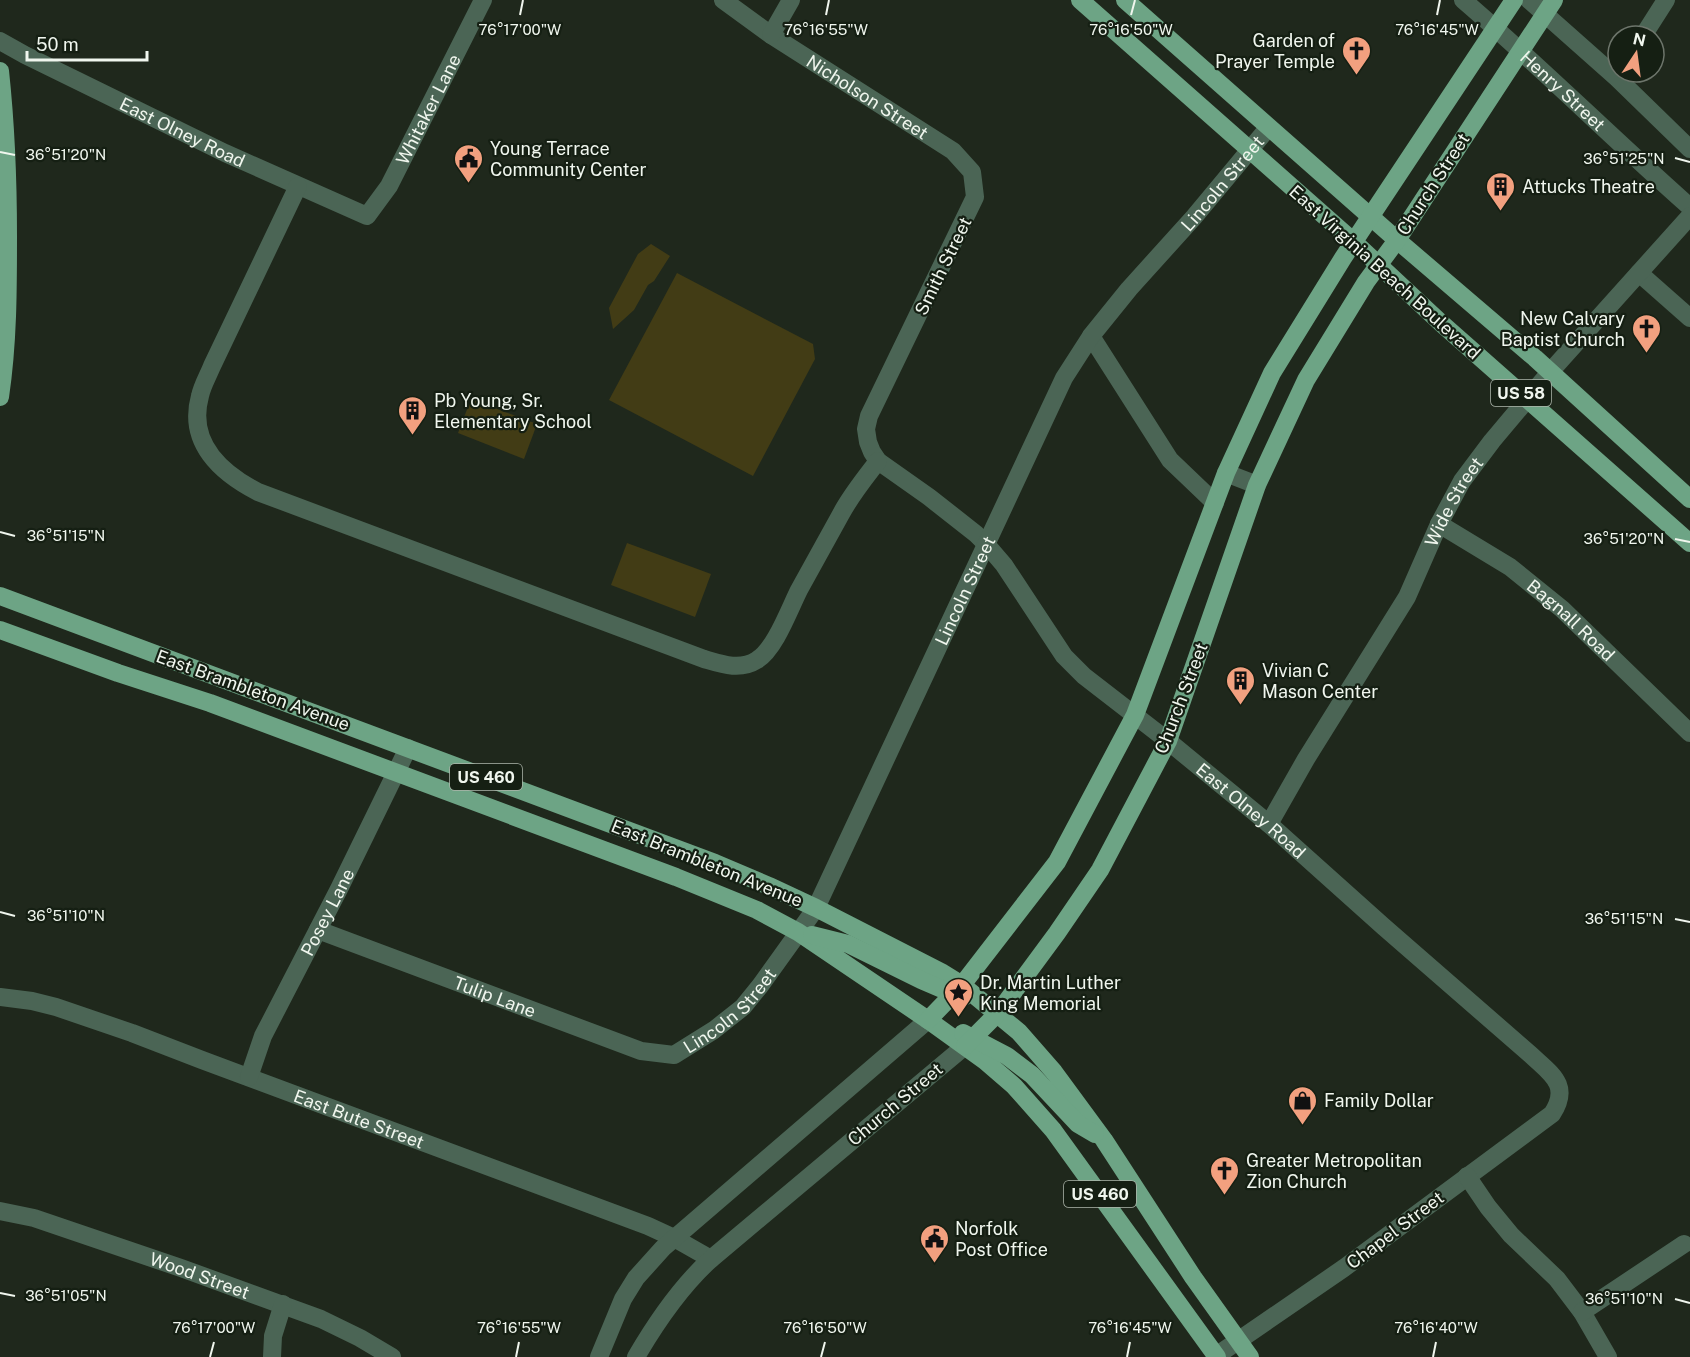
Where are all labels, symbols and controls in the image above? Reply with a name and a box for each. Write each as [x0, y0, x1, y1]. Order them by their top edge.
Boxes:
text: 76°17'00"W [479, 21, 561, 38]
text: 76°16'55"W [784, 21, 868, 38]
text: 76°16'50"W [1089, 21, 1173, 38]
text: 76°16'45"W [1395, 21, 1479, 38]
scale bar [27, 24, 147, 62]
north arrow [1606, 24, 1666, 84]
text: N [1631, 29, 1647, 51]
place label: Garden of Prayer Temple [1215, 30, 1335, 72]
text: 50 m [36, 34, 79, 55]
church icon: Garden of Prayer Temple [1340, 34, 1372, 76]
street label: Henry Street [1516, 46, 1610, 135]
street label: Whitaker Lane [391, 50, 464, 168]
street label: Nicholson Street [803, 50, 932, 143]
street label: East Olney Road [116, 93, 248, 171]
street label: Church Street [1392, 129, 1474, 239]
street label: Lincoln Street [1176, 131, 1268, 235]
place label: Young Terrace Community Center [490, 138, 647, 180]
public building icon: Young Terrace Community Center [453, 142, 485, 184]
text: 36°51'20"N [26, 146, 106, 163]
text: 36°51'25"N [1583, 150, 1665, 167]
building icon: Attucks Theatre [1485, 170, 1517, 212]
place label: Attucks Theatre [1522, 176, 1655, 197]
street label: East Virginia Beach Boulevard [1285, 181, 1485, 363]
street label: Smith Street [910, 214, 976, 318]
place label: New Calvary Baptist Church [1501, 308, 1625, 350]
church icon: New Calvary Baptist Church [1630, 312, 1662, 354]
road number: US 58 [1491, 380, 1551, 406]
place label: Pb Young, Sr. Elementary School [434, 390, 592, 432]
building icon: Pb Young, Sr. Elementary School [397, 394, 429, 436]
street label: Wide Street [1420, 453, 1487, 549]
text: 36°51'15"N [27, 527, 105, 544]
text: 36°51'20"N [1584, 530, 1664, 547]
street label: Lincoln Street [930, 533, 999, 648]
street label: Bagnall Road [1523, 575, 1619, 665]
street label: Church Street [1150, 640, 1212, 756]
street label: East Brambleton Avenue [153, 645, 353, 735]
place label: Vivian C Mason Center [1262, 660, 1378, 702]
building icon: Vivian C Mason Center [1225, 664, 1257, 706]
street label: East Olney Road [1192, 758, 1310, 863]
road number: US 460 [450, 764, 522, 790]
street label: East Brambleton Avenue [608, 815, 806, 911]
street label: Posey Lane [296, 865, 358, 959]
text: 36°51'10"N [27, 907, 105, 924]
text: 36°51'15"N [1585, 910, 1663, 927]
street label: Lincoln Street [679, 964, 780, 1057]
street label: Tulip Lane [451, 971, 539, 1021]
place label: Dr. Martin Luther King Memorial [980, 972, 1121, 1014]
place icon: Dr. Martin Luther King Memorial [943, 976, 975, 1018]
street label: Church Street [843, 1058, 947, 1150]
shop icon: Family Dollar [1287, 1084, 1319, 1126]
street label: East Bute Street [291, 1085, 427, 1152]
place label: Family Dollar [1324, 1090, 1434, 1111]
place label: Greater Metropolitan Zion Church [1246, 1150, 1422, 1192]
church icon: Greater Metropolitan Zion Church [1209, 1154, 1241, 1196]
road number: US 460 [1064, 1181, 1136, 1207]
street label: Chapel Street [1342, 1187, 1448, 1273]
place label: Norfolk Post Office [955, 1218, 1048, 1260]
public building icon: Norfolk Post Office [918, 1222, 950, 1264]
street label: Wood Street [147, 1248, 252, 1303]
text: 36°51'05"N [25, 1287, 107, 1304]
text: 36°51'10"N [1585, 1290, 1663, 1307]
text: 76°17'00"W [173, 1319, 255, 1336]
text: 76°16'55"W [477, 1319, 561, 1336]
text: 76°16'50"W [783, 1319, 867, 1336]
text: 76°16'45"W [1088, 1319, 1172, 1336]
text: 76°16'40"W [1394, 1319, 1478, 1336]

